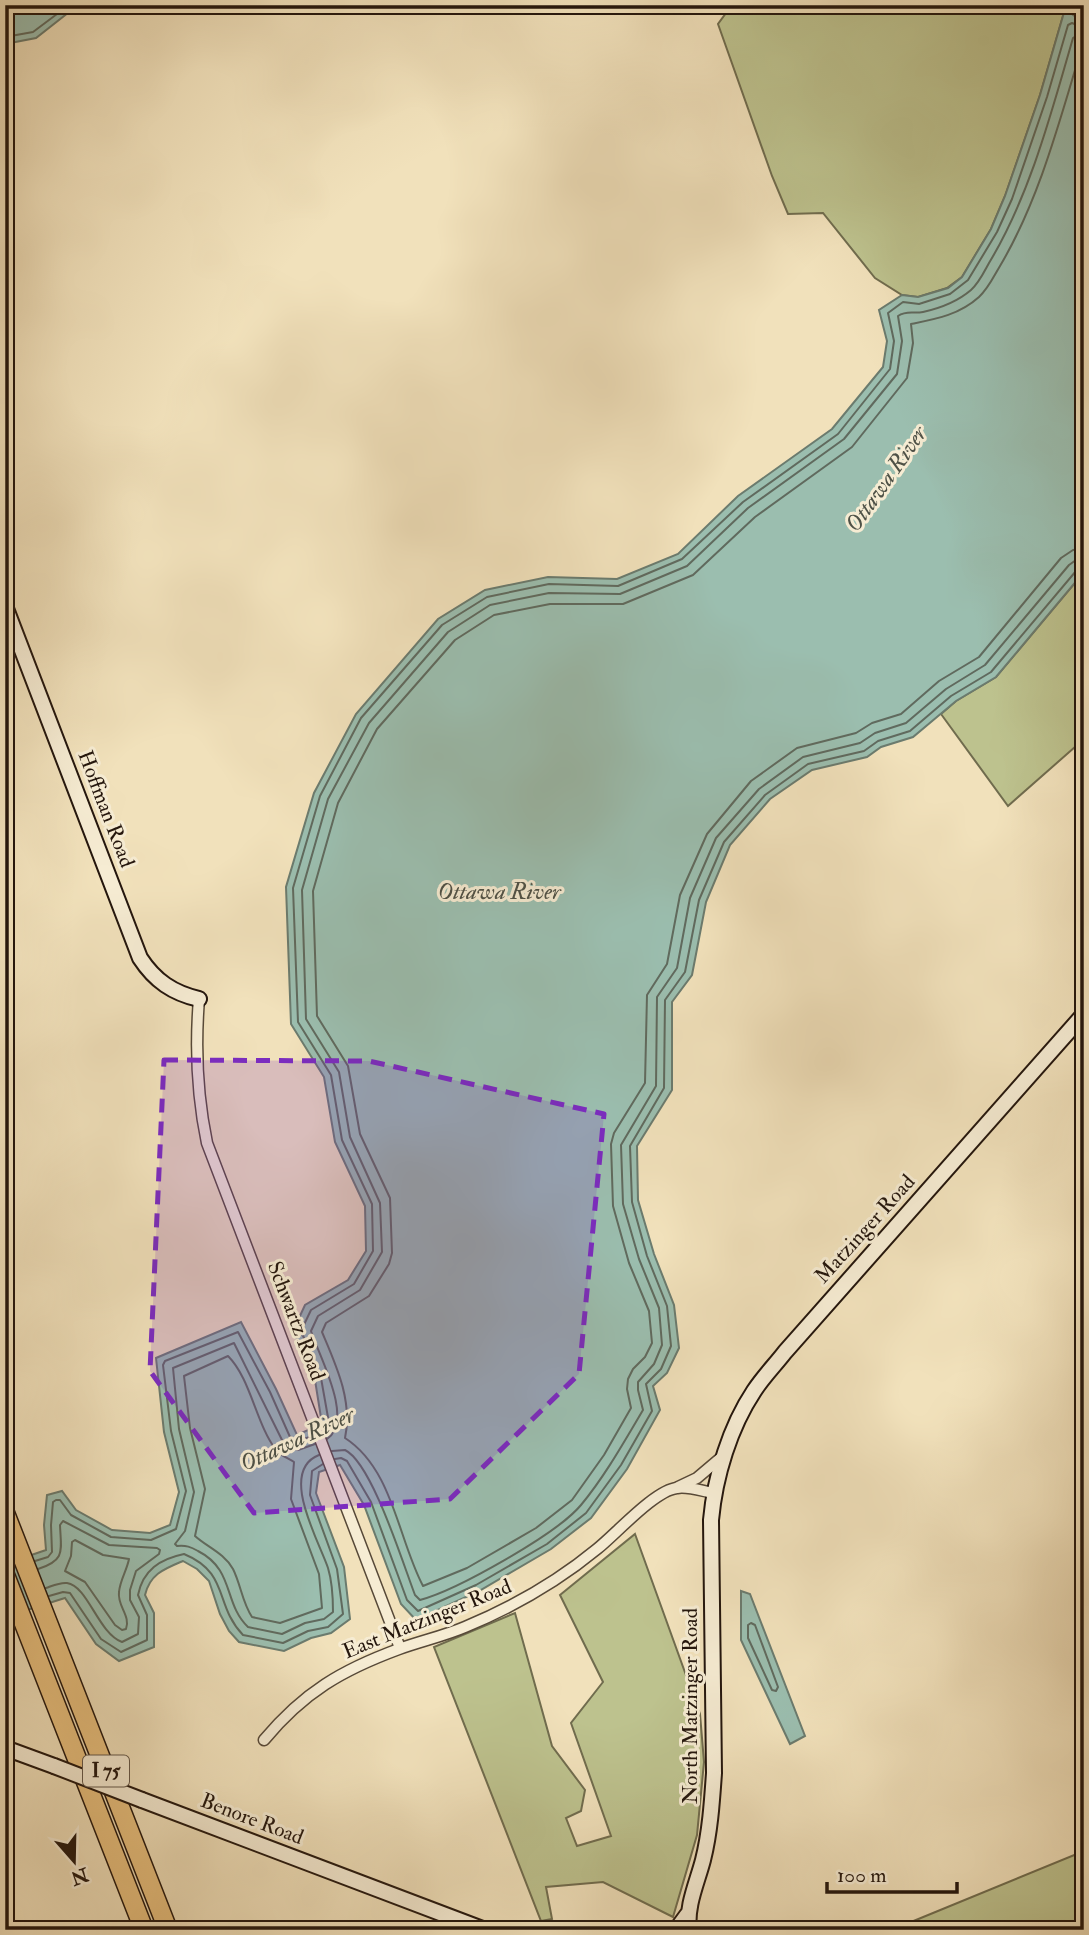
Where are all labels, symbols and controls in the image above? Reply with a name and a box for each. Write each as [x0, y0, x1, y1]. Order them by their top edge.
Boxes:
water label: Ottawa River [839, 419, 934, 538]
street label: Hoffman Road [71, 747, 141, 872]
water label: Ottawa River [437, 877, 562, 906]
street label: Matzinger Road [809, 1168, 921, 1289]
street label: Schwartz Road [261, 1258, 331, 1385]
water label: Ottawa River [235, 1399, 360, 1478]
street label: East Matzinger Road [339, 1573, 516, 1665]
street label: North Matzinger Road [677, 1607, 704, 1804]
road number: I 75 [83, 1756, 129, 1786]
street label: Benore Road [197, 1787, 308, 1851]
north arrow [38, 1826, 108, 1896]
scale bar [827, 1851, 956, 1895]
text: N [66, 1862, 93, 1891]
text: 100 m [837, 1862, 887, 1889]

